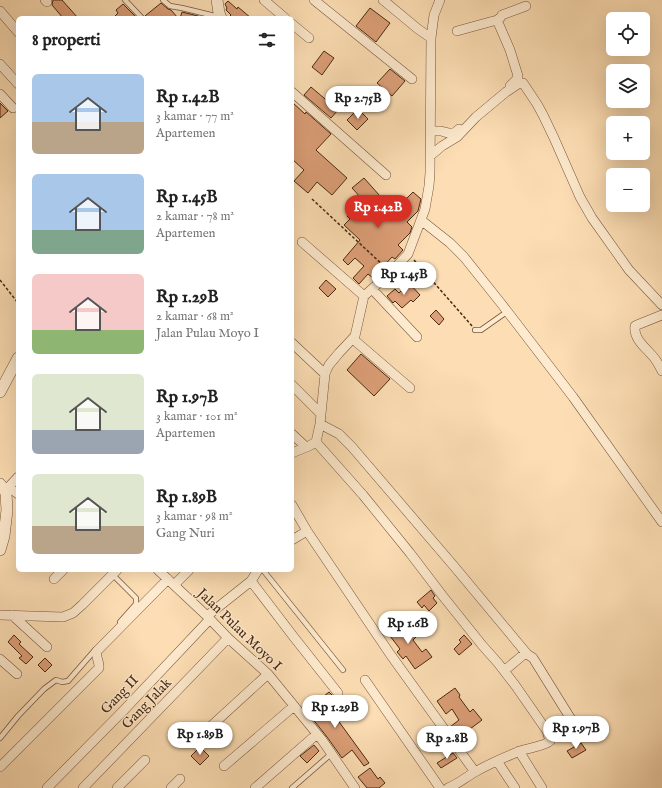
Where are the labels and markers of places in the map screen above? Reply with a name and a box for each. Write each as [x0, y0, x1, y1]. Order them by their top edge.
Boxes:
pin: Rp 2.75B [317, 86, 399, 120]
pin: Rp 1.42B [337, 195, 419, 229]
pin: Rp 1.45B [363, 262, 445, 296]
pin: Rp 1.6B [371, 611, 445, 645]
pin: Rp 1.29B [294, 695, 376, 729]
pin: Rp 1.97B [535, 716, 617, 750]
pin: Rp 1.89B [159, 722, 241, 756]
pin: Rp 2.8B [410, 726, 484, 760]

